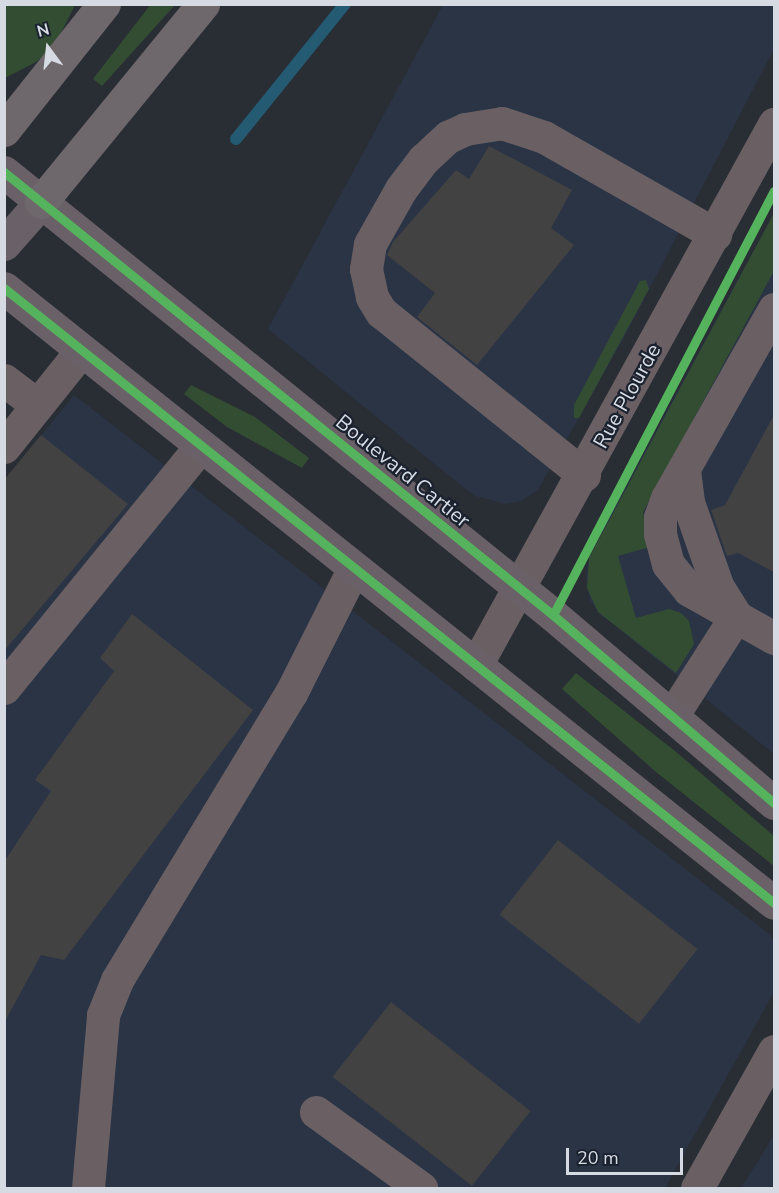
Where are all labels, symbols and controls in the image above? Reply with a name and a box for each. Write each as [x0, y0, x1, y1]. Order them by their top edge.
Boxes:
north arrow [18, 18, 78, 78]
text: N [35, 18, 52, 43]
street label: Rue Plourde [588, 339, 666, 453]
street label: Boulevard Cartier [331, 409, 475, 533]
scale bar [569, 1136, 686, 1174]
text: 20 m [577, 1146, 619, 1170]

